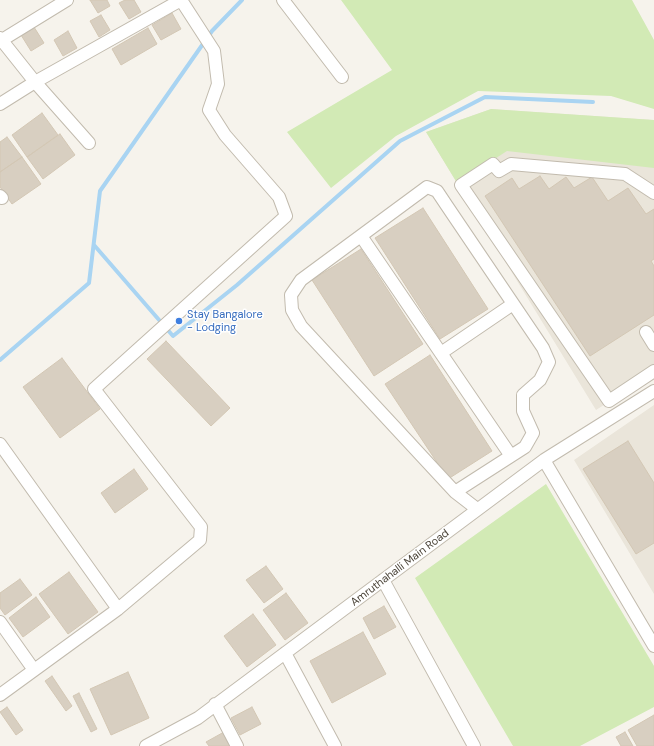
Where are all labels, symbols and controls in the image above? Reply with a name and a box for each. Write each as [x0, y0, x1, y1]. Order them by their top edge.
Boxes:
place label: Stay Bangalore - Lodging [187, 308, 263, 334]
marker: Stay Bangalore - Lodging [174, 316, 184, 326]
street label: Amruthahalli Main Road [348, 527, 452, 609]

